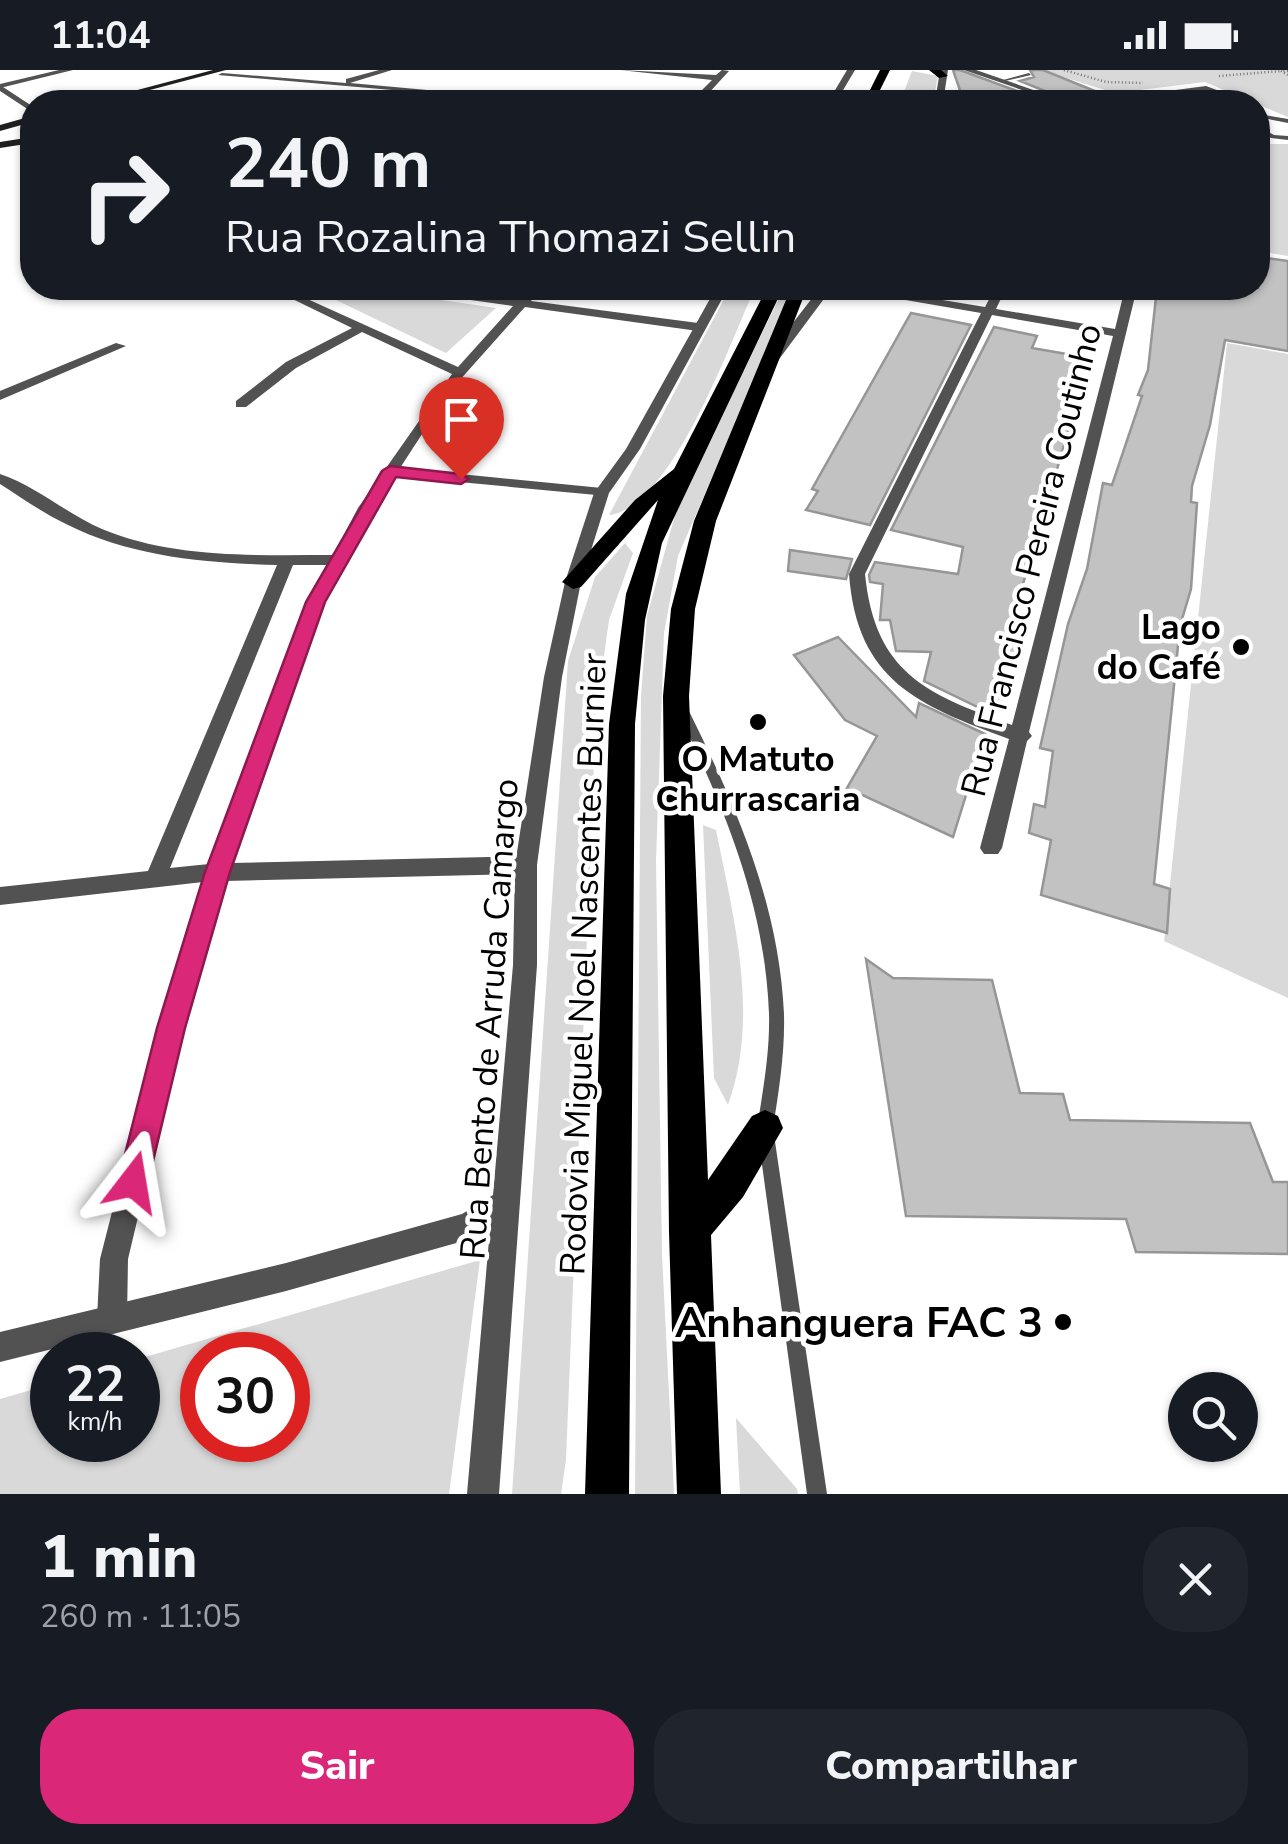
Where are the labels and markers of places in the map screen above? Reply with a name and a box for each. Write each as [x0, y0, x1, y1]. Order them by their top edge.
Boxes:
pin [419, 377, 504, 480]
place label: Lago do Café [1097, 604, 1221, 691]
marker: Lago do Café [1230, 636, 1252, 658]
marker: O Matuto Churrascaria [747, 711, 769, 733]
place label: O Matuto Churrascaria [655, 736, 861, 823]
place label: Anhanguera FAC 3 [675, 1295, 1043, 1352]
marker: Anhanguera FAC 3 [1052, 1311, 1074, 1333]

